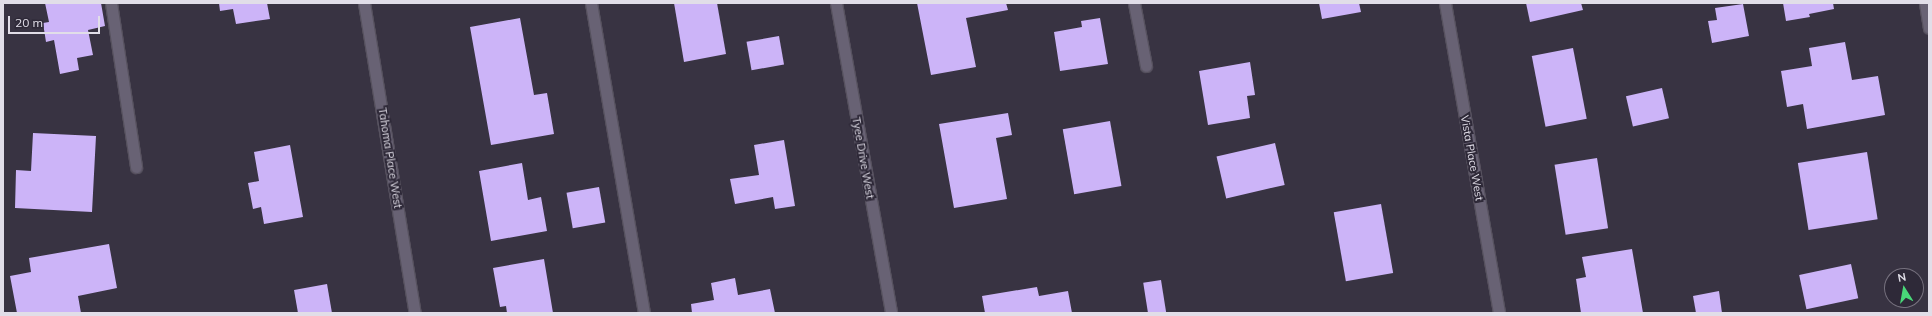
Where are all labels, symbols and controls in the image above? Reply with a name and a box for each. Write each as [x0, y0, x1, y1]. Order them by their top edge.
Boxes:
scale bar [10, 8, 102, 34]
text: 20 m [15, 15, 43, 30]
street label: Tahoma Place West [376, 107, 404, 209]
street label: Vista Place West [1458, 114, 1486, 202]
street label: Tyee Drive West [849, 116, 877, 200]
north arrow [1884, 268, 1924, 308]
text: N [1896, 270, 1907, 285]

